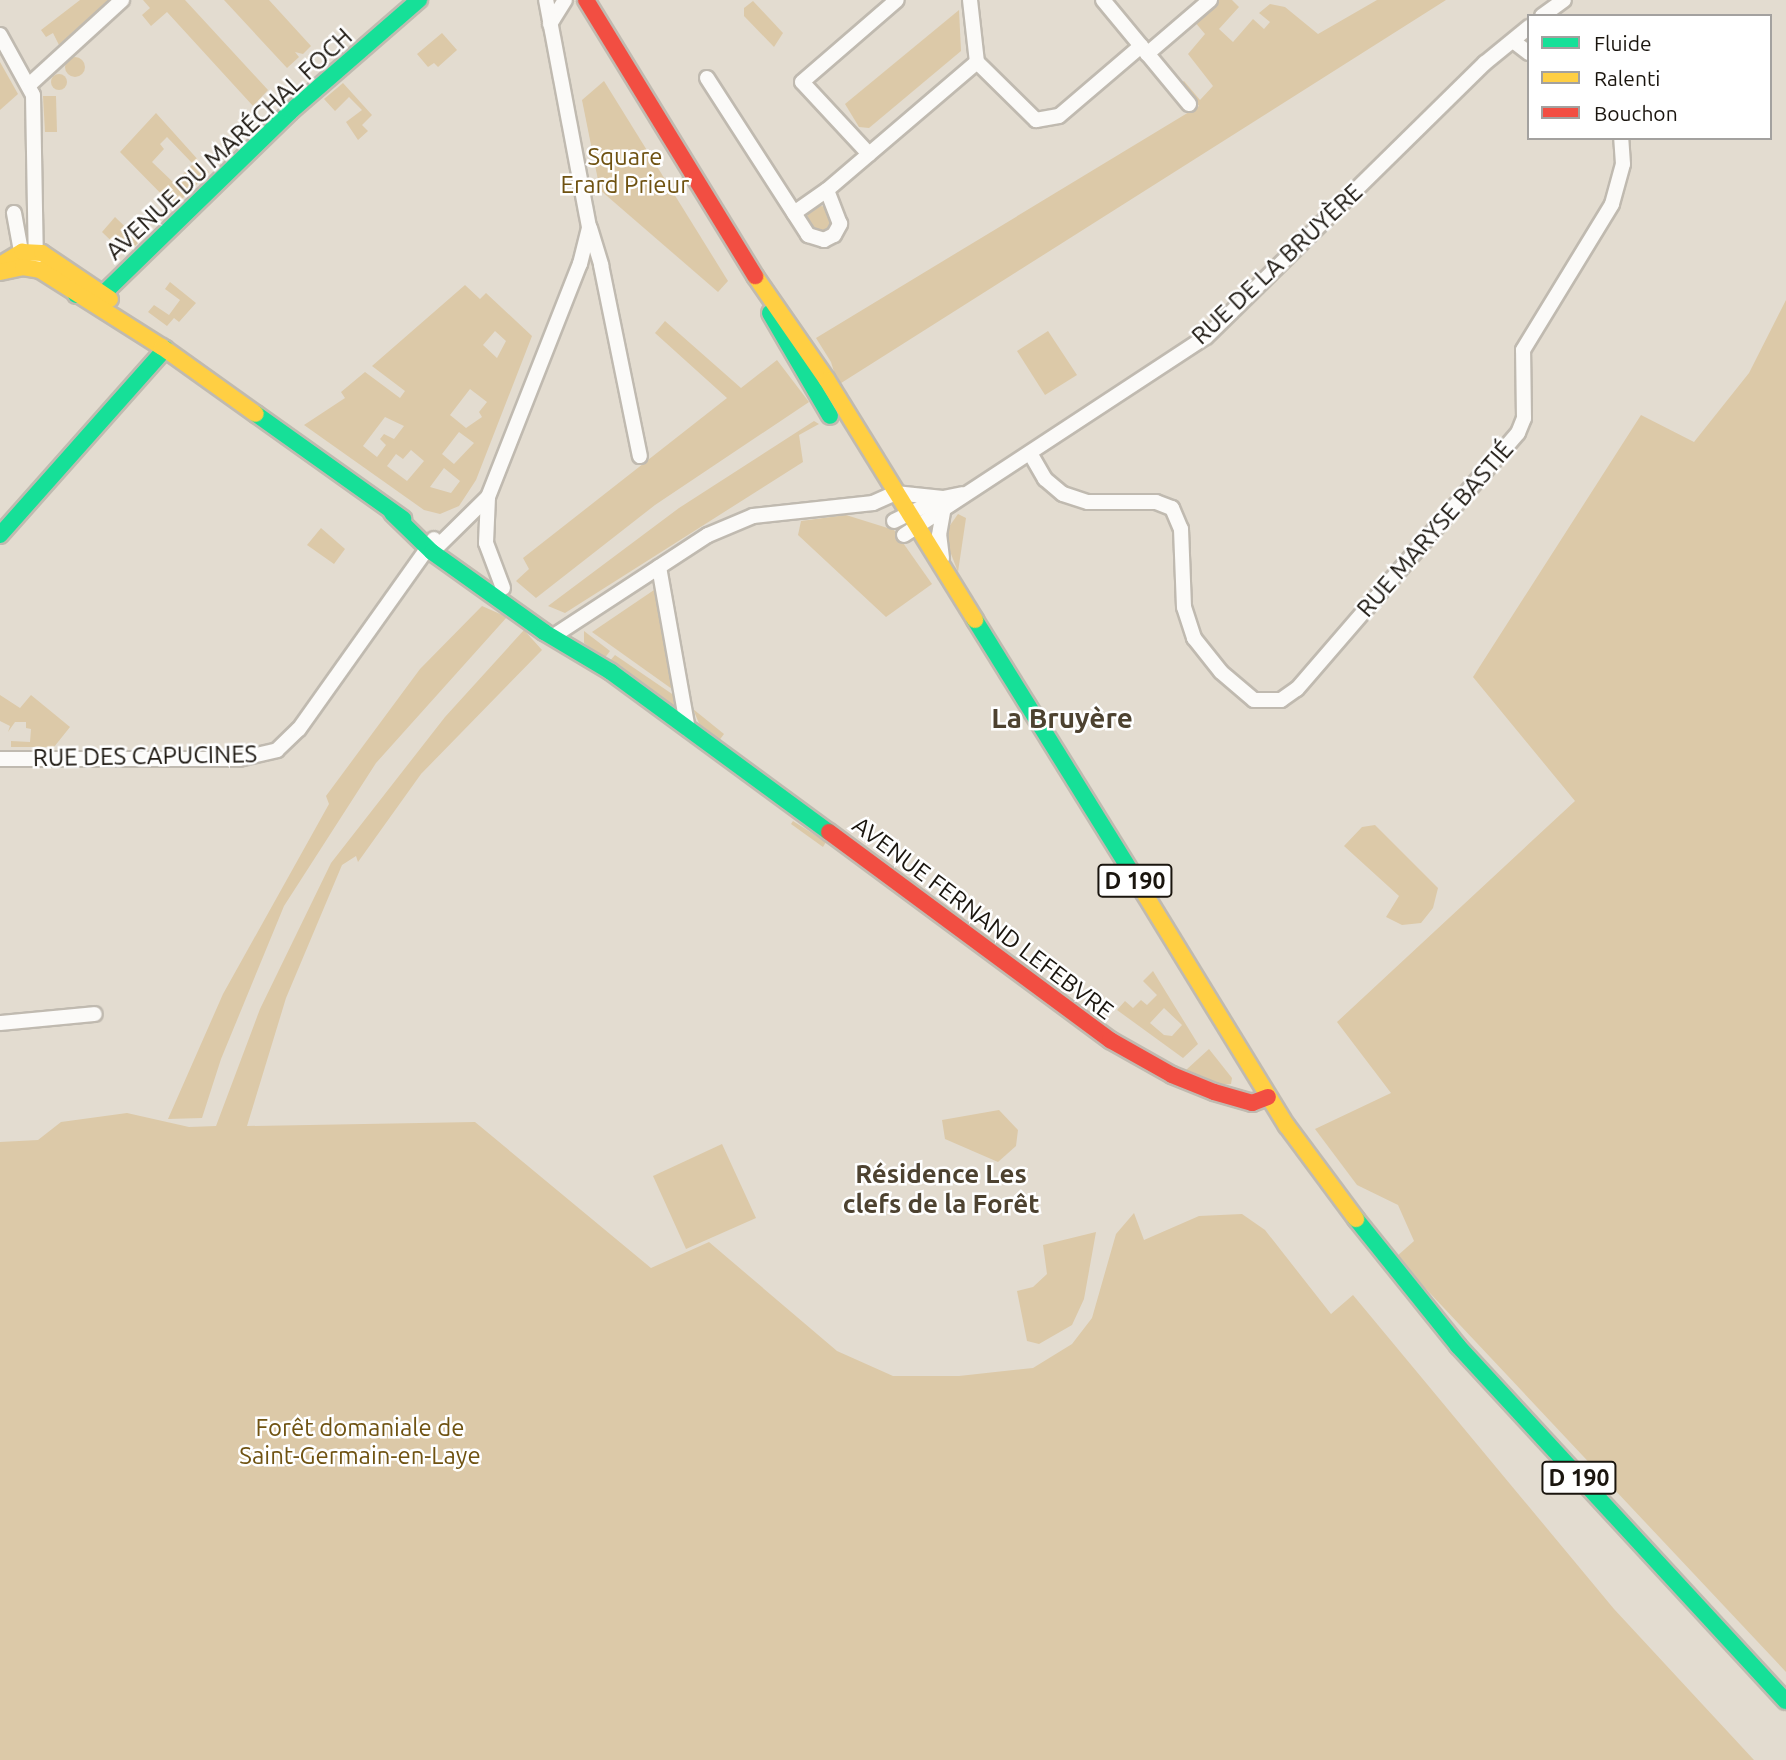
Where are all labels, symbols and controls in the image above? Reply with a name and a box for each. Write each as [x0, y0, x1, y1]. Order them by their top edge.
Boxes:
legend [1527, 14, 1772, 140]
street label: AVENUE DU MARÉCHAL FOCH [100, 22, 358, 266]
text: Fluide [1594, 31, 1652, 55]
text: Ralenti [1594, 66, 1660, 90]
text: Bouchon [1594, 101, 1678, 125]
park label: Square Erard Prieur [561, 143, 689, 199]
street label: RUE DE LA BRUYÈRE [1186, 178, 1368, 350]
street label: RUE MARYSE BASTIÉ [1351, 435, 1519, 623]
district label: La Bruyère [991, 701, 1133, 735]
street label: RUE DES CAPUCINES [33, 740, 257, 772]
street label: AVENUE FERNAND LEFEBVRE [847, 810, 1119, 1026]
road number: D 190 [1096, 862, 1174, 900]
district label: Résidence Les clefs de la Forêt [843, 1158, 1039, 1220]
park label: Forêt domaniale de Saint-Germain-en-Laye [239, 1414, 481, 1470]
road number: D 190 [1540, 1458, 1618, 1498]

